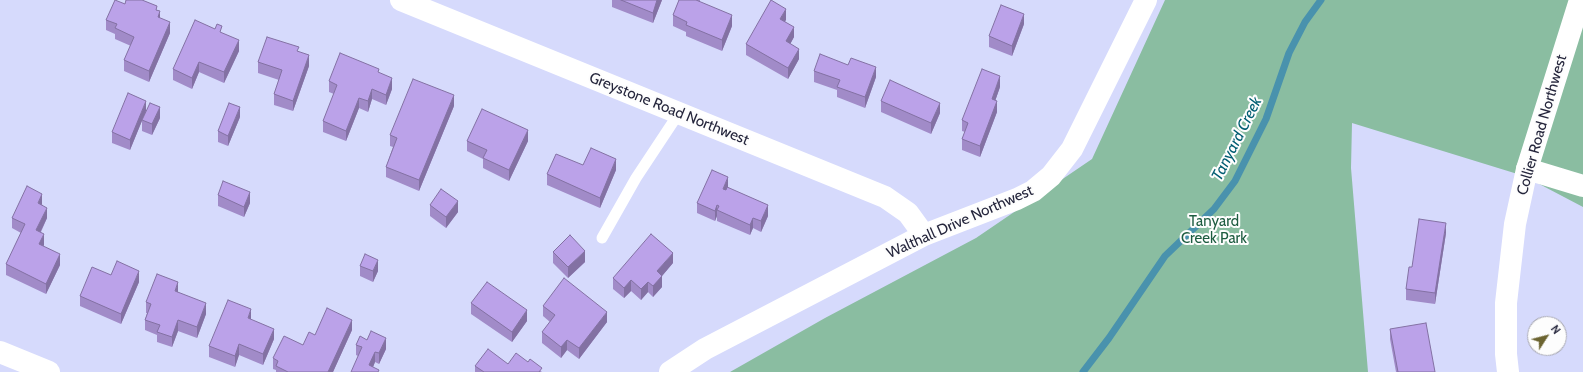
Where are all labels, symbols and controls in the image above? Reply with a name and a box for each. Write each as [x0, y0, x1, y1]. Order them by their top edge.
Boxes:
street label: Collier Road Northwest [1513, 53, 1571, 197]
street label: Greystone Road Northwest [587, 69, 751, 149]
water label: Tanyard Creek [1208, 94, 1266, 184]
street label: Walthall Drive Northwest [884, 182, 1036, 262]
park label: Tanyard Creek Park [1181, 213, 1247, 248]
north arrow [1527, 316, 1567, 356]
text: N [1548, 322, 1564, 337]

